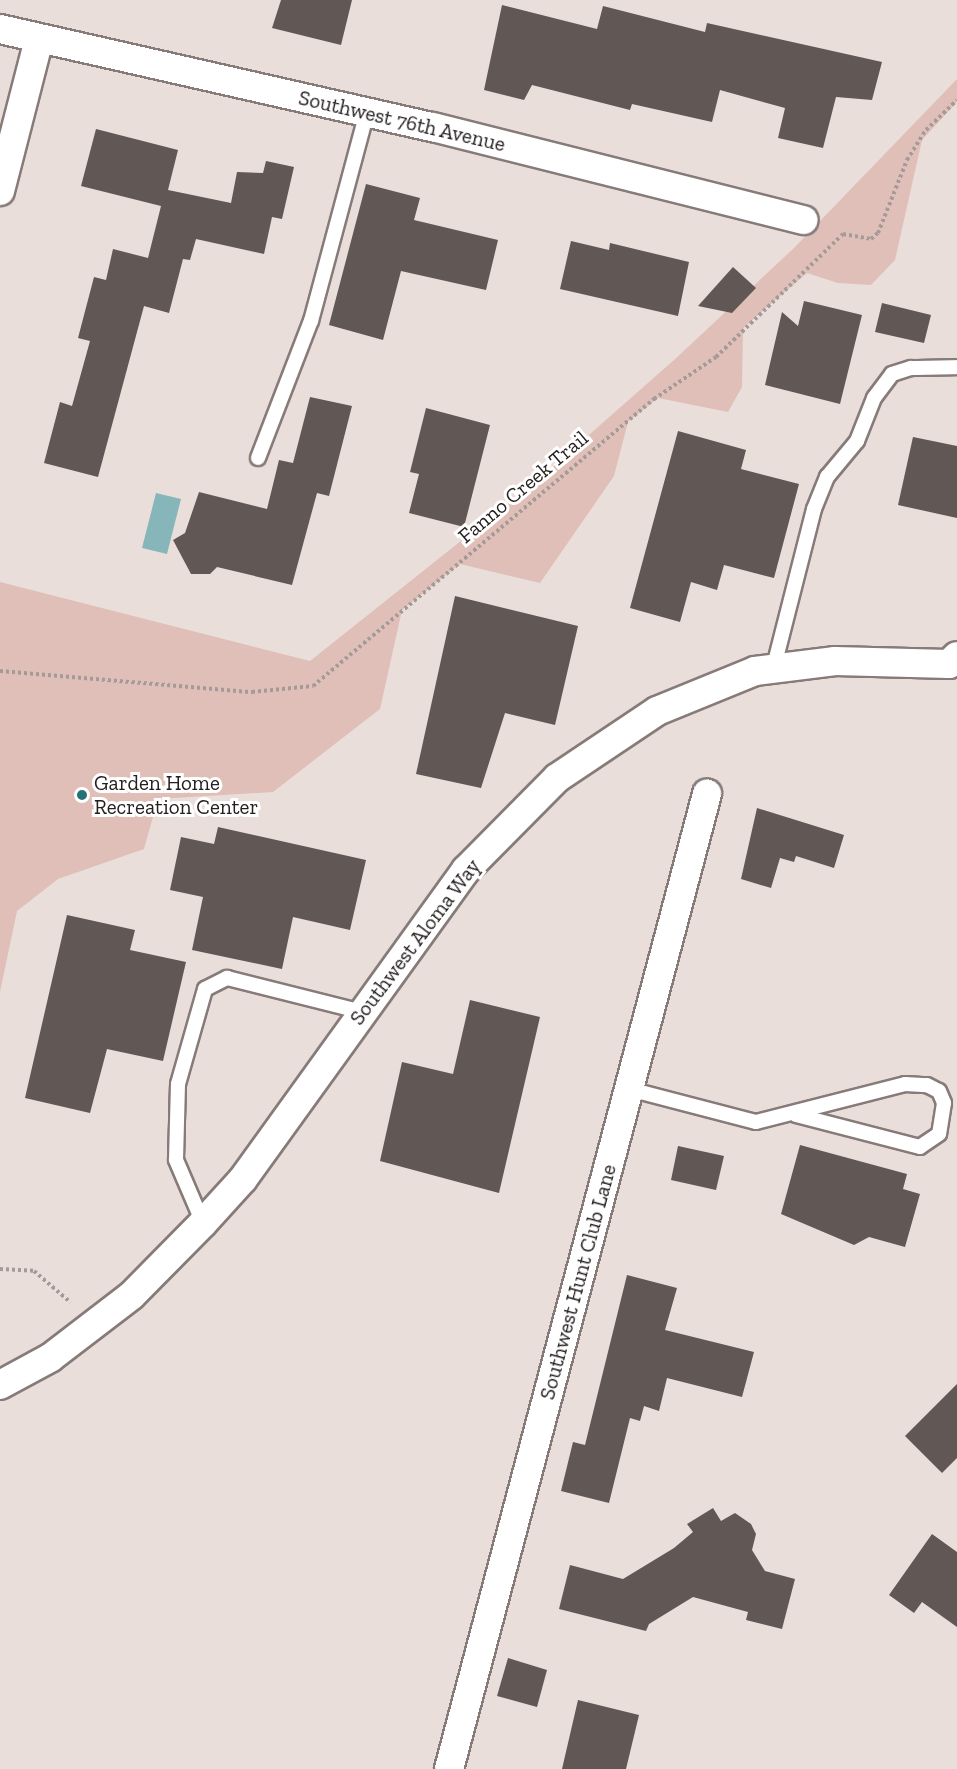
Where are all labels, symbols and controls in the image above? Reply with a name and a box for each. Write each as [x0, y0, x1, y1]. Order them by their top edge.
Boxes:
street label: Southwest 76th Avenue [296, 85, 508, 157]
street label: Fanno Creek Trail [453, 425, 593, 549]
place label: Garden Home Recreation Center [94, 770, 258, 820]
marker: Garden Home Recreation Center [75, 788, 89, 802]
street label: Southwest Aloma Way [344, 854, 486, 1030]
street label: Southwest Hunt Club Lane [534, 1162, 622, 1402]

